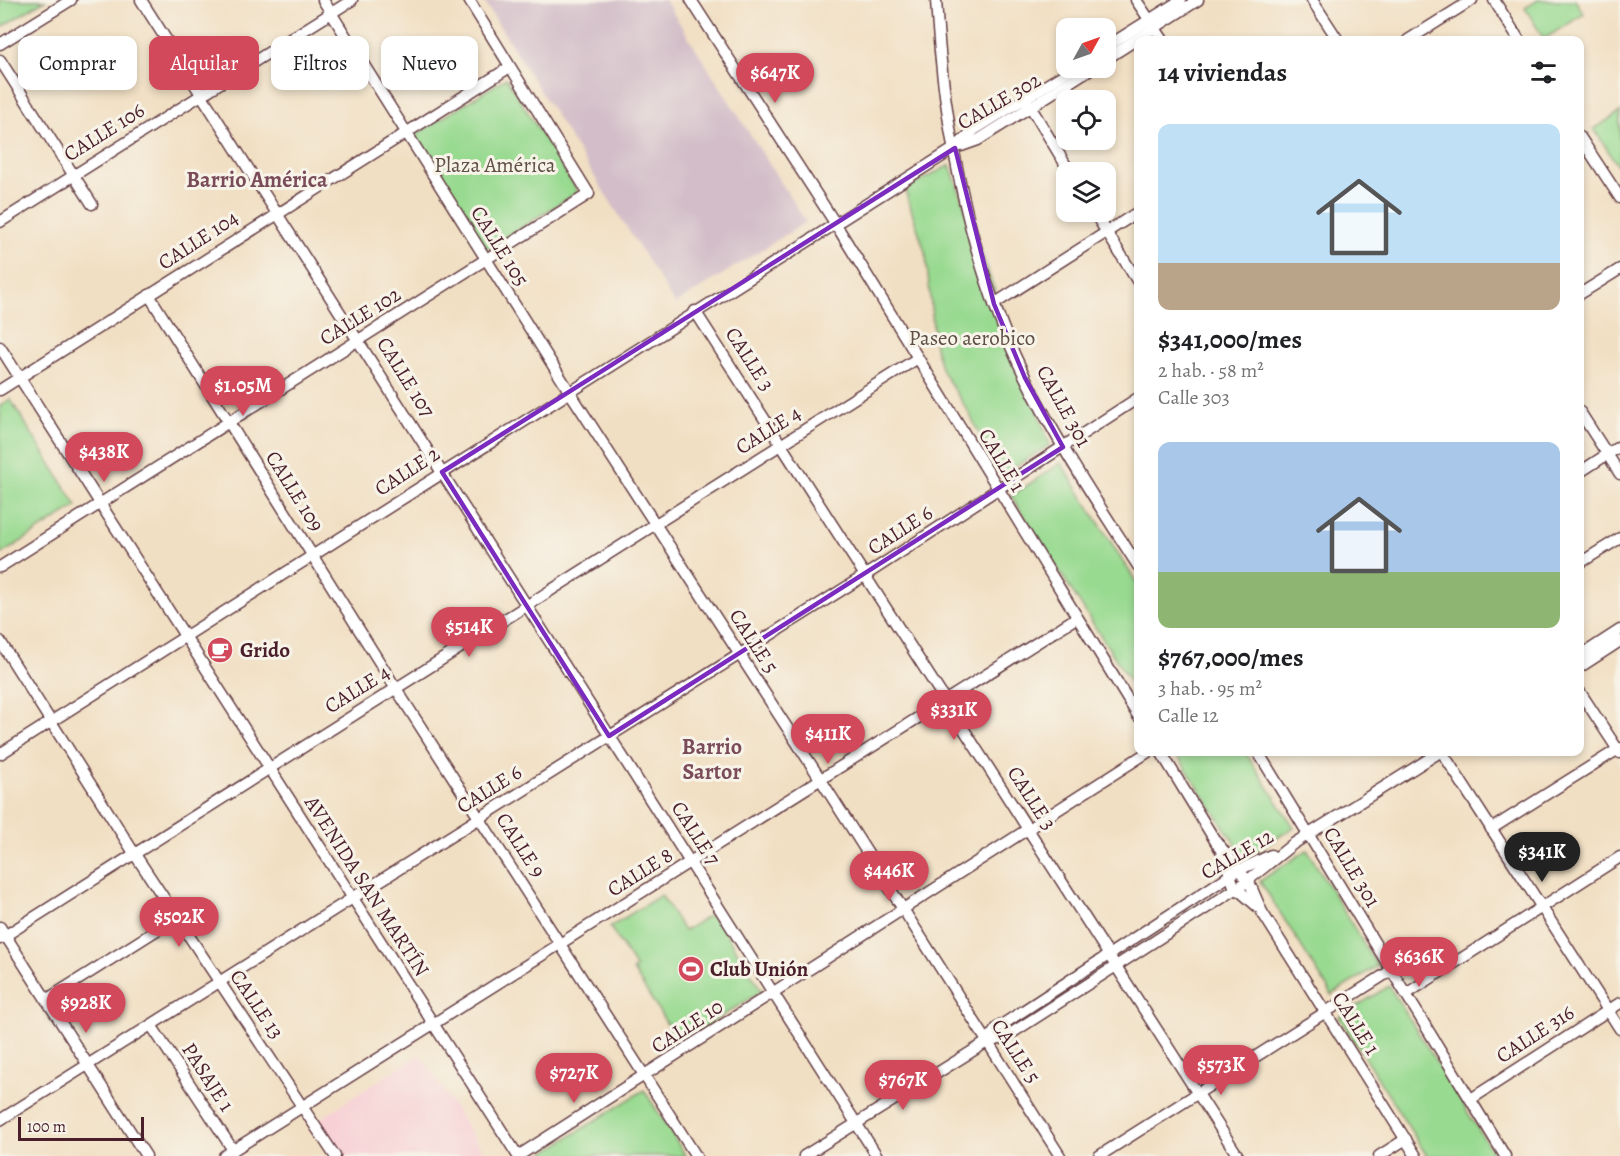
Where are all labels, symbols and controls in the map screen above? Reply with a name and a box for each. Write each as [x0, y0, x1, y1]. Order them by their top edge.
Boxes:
north arrow [1056, 18, 1116, 78]
map controls [1056, 18, 1116, 222]
chip: Comprar [18, 36, 137, 90]
chip: Alquilar [149, 36, 259, 90]
chip: Filtros [271, 36, 369, 90]
chip: Nuevo [381, 36, 478, 90]
pin: $647K [733, 53, 817, 104]
text: 14 viviendas [1158, 55, 1287, 90]
icon: filters [1527, 56, 1560, 89]
text: $647K [750, 59, 800, 86]
street label: CALLE 302 [952, 66, 1046, 136]
button: locate [1056, 90, 1116, 150]
street label: CALLE 106 [58, 96, 150, 168]
park label: Plaza América [434, 151, 556, 179]
button: layers [1056, 162, 1116, 222]
icon: home [1305, 163, 1413, 271]
district label: Barrio América [186, 165, 328, 195]
street label: CALLE 105 [464, 200, 536, 292]
street label: CALLE 104 [152, 204, 244, 276]
street label: CALLE 102 [314, 280, 406, 352]
street label: CALLE 3 [719, 322, 781, 396]
text: $341,000/mes [1158, 322, 1302, 357]
park label: Paseo aerobico [909, 324, 1035, 352]
street label: CALLE 107 [370, 332, 442, 423]
text: 2 hab. · 58 m² [1158, 357, 1264, 384]
street label: CALLE 301 [1030, 360, 1098, 452]
pin: $1.05M [194, 366, 292, 417]
text: $1.05M [214, 372, 272, 399]
text: Calle 303 [1158, 384, 1230, 411]
street label: CALLE 4 [730, 399, 806, 461]
street label: CALLE 1 [972, 423, 1032, 497]
pin: $438K [62, 432, 146, 483]
text: $438K [79, 438, 129, 465]
street label: CALLE 2 [369, 440, 445, 502]
street label: CALLE 109 [259, 445, 331, 537]
icon: home [1305, 481, 1413, 589]
street label: CALLE 6 [862, 498, 938, 561]
street label: CALLE 5 [723, 603, 785, 679]
pin: $514K [427, 607, 511, 658]
text: $514K [445, 613, 493, 640]
cafe icon: Grido [205, 635, 235, 665]
place label: Grido [240, 636, 290, 664]
text: $767,000/mes [1158, 640, 1304, 675]
street label: CALLE 4 [319, 658, 395, 720]
text: 3 hab. · 95 m² [1158, 675, 1262, 702]
pin: $331K [912, 690, 996, 741]
text: $331K [931, 696, 977, 723]
text: Calle 12 [1158, 702, 1219, 729]
pin: $411K [786, 714, 870, 765]
text: $411K [805, 720, 851, 747]
district label: Barrio Sartor [682, 732, 742, 787]
street label: CALLE 6 [451, 758, 527, 820]
street label: CALLE 3 [1001, 761, 1063, 835]
street label: AVENIDA SAN MARTÍN [298, 790, 436, 982]
street label: CALLE 7 [665, 795, 727, 871]
street label: CALLE 9 [490, 807, 552, 883]
street label: CALLE 301 [1317, 821, 1387, 913]
street label: CALLE 12 [1196, 822, 1278, 886]
pin: $341K [1500, 832, 1584, 883]
text: $341K [1518, 838, 1566, 865]
street label: CALLE 8 [602, 841, 678, 903]
pin: $446K [847, 851, 931, 902]
text: $446K [864, 857, 914, 884]
pin: $502K [137, 897, 221, 948]
text: $502K [154, 903, 204, 930]
pin: $636K [1377, 937, 1461, 988]
text: $636K [1394, 943, 1444, 970]
sports icon: Club Unión [676, 954, 706, 984]
place label: Club Unión [710, 955, 808, 983]
street label: CALLE 13 [223, 964, 291, 1044]
pin: $928K [44, 983, 128, 1034]
street label: CALLE 1 [1326, 986, 1386, 1060]
text: $928K [61, 989, 111, 1016]
street label: CALLE 10 [645, 992, 729, 1060]
street label: CALLE 316 [1490, 998, 1580, 1070]
street label: CALLE 5 [985, 1013, 1047, 1089]
street label: PASAJE 1 [175, 1037, 241, 1117]
pin: $573K [1179, 1045, 1263, 1096]
text: $573K [1197, 1051, 1245, 1078]
pin: $727K [532, 1053, 616, 1104]
text: $727K [549, 1059, 599, 1086]
pin: $767K [861, 1060, 945, 1111]
text: $767K [879, 1066, 927, 1093]
scale bar [18, 1114, 144, 1142]
text: 100 m [27, 1116, 66, 1138]

